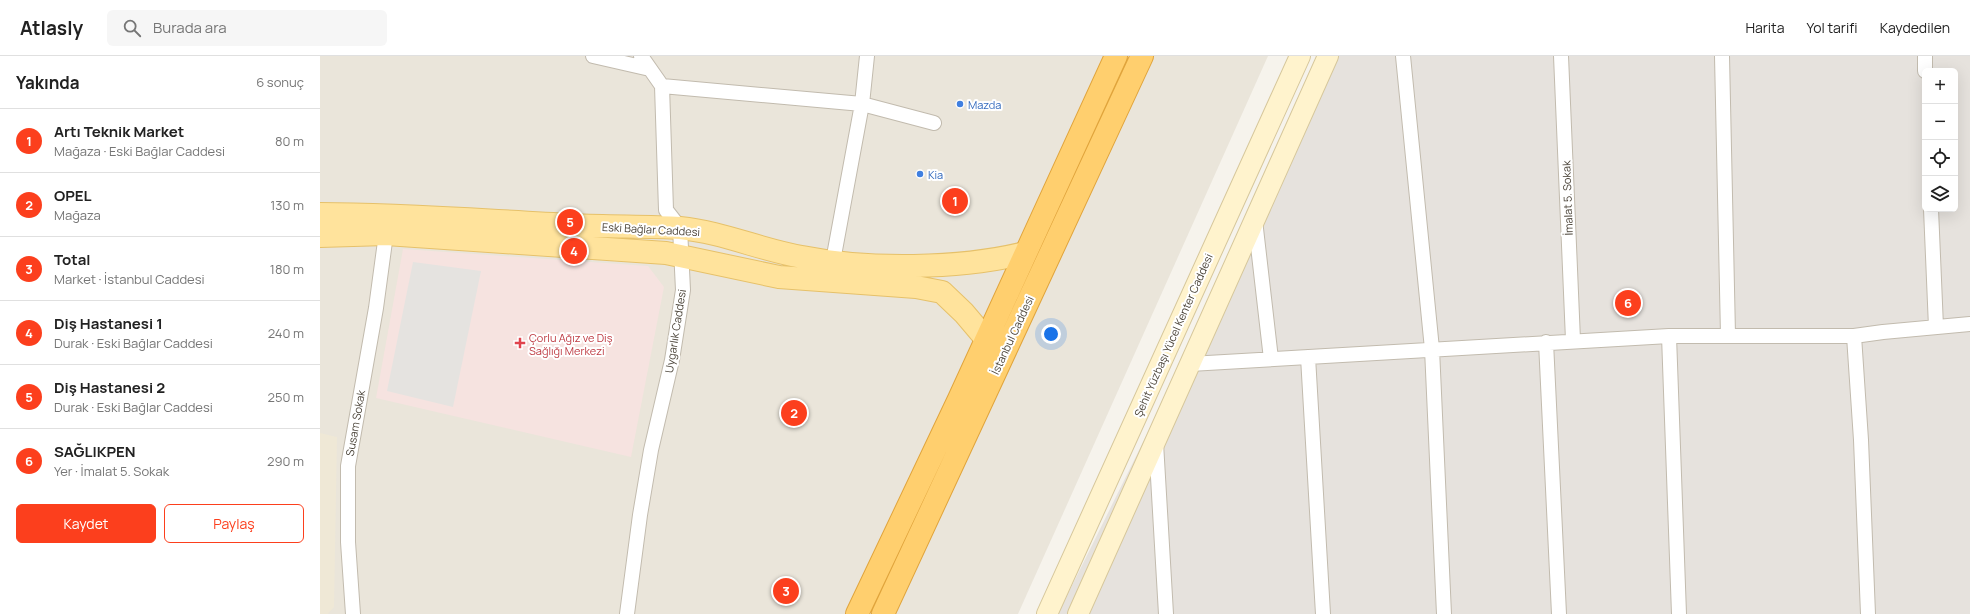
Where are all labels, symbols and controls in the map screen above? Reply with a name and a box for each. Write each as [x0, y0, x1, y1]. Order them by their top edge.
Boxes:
search box [107, 10, 387, 46]
text: Atlasly [20, 15, 83, 41]
icon: search [121, 17, 143, 39]
text: Burada ara [153, 17, 227, 38]
text: Harita [1745, 18, 1784, 37]
text: Yol tarifi [1806, 18, 1858, 37]
text: Kaydedilen [1880, 18, 1950, 37]
map controls [1922, 68, 1958, 212]
button: + [1922, 68, 1958, 104]
text: Yakında [16, 71, 80, 94]
text: 6 sonuç [256, 73, 304, 91]
place label: Mazda [968, 97, 1001, 112]
marker: Mazda [955, 99, 965, 109]
button: − [1922, 104, 1958, 140]
text: Artı Teknik Market [54, 121, 184, 142]
text: 1 [26, 132, 32, 150]
text: 80 m [275, 132, 304, 150]
button: locate [1922, 140, 1958, 176]
text: Mağaza · Eski Bağlar Caddesi [54, 142, 225, 160]
street label: İmalat 5. Sokak [1558, 160, 1576, 236]
place label: Kia [928, 167, 943, 182]
marker: Kia [915, 169, 925, 179]
button: layers [1922, 176, 1958, 212]
text: OPEL [54, 185, 92, 206]
pin: 1 [942, 186, 968, 216]
text: 2 [25, 196, 33, 214]
text: 130 m [270, 196, 304, 214]
text: Mağaza [54, 206, 101, 224]
pin: 5 [557, 207, 583, 237]
street label: Eski Bağlar Caddesi [602, 219, 700, 239]
pin: 4 [561, 236, 587, 266]
text: Total [54, 249, 91, 270]
street label: Şehit Yüzbaşı Yücel Kenter Caddesi [1130, 251, 1216, 419]
text: 3 [25, 260, 33, 278]
text: 180 m [270, 260, 304, 278]
text: Market · İstanbul Caddesi [54, 270, 205, 288]
street label: Uygarlık Caddesi [661, 288, 689, 374]
pin: 6 [1615, 288, 1641, 318]
street label: İstanbul Caddesi [987, 293, 1037, 377]
text: Diş Hastanesi 1 [54, 313, 163, 334]
text: 4 [25, 324, 33, 342]
text: 240 m [268, 324, 304, 342]
your location [1041, 324, 1061, 344]
place label: Çorlu Ağız ve Diş Sağlığı Merkezi [529, 330, 613, 358]
text: Durak · Eski Bağlar Caddesi [54, 334, 213, 352]
marker: Çorlu Ağız ve Diş Sağlığı Merkezi [514, 337, 526, 349]
text: Diş Hastanesi 2 [54, 377, 165, 398]
text: 5 [25, 388, 33, 406]
text: 250 m [268, 388, 304, 406]
street label: Susam Sokak [342, 388, 368, 457]
text: Durak · Eski Bağlar Caddesi [54, 398, 213, 416]
pin: 2 [781, 398, 807, 428]
text: SAĞLIKPEN [54, 441, 136, 462]
text: 6 [25, 452, 33, 470]
text: 290 m [267, 452, 304, 470]
text: Yer · İmalat 5. Sokak [54, 462, 169, 480]
button: Kaydet [16, 504, 156, 543]
button: Paylaş [164, 504, 304, 543]
pin: 3 [773, 576, 799, 606]

